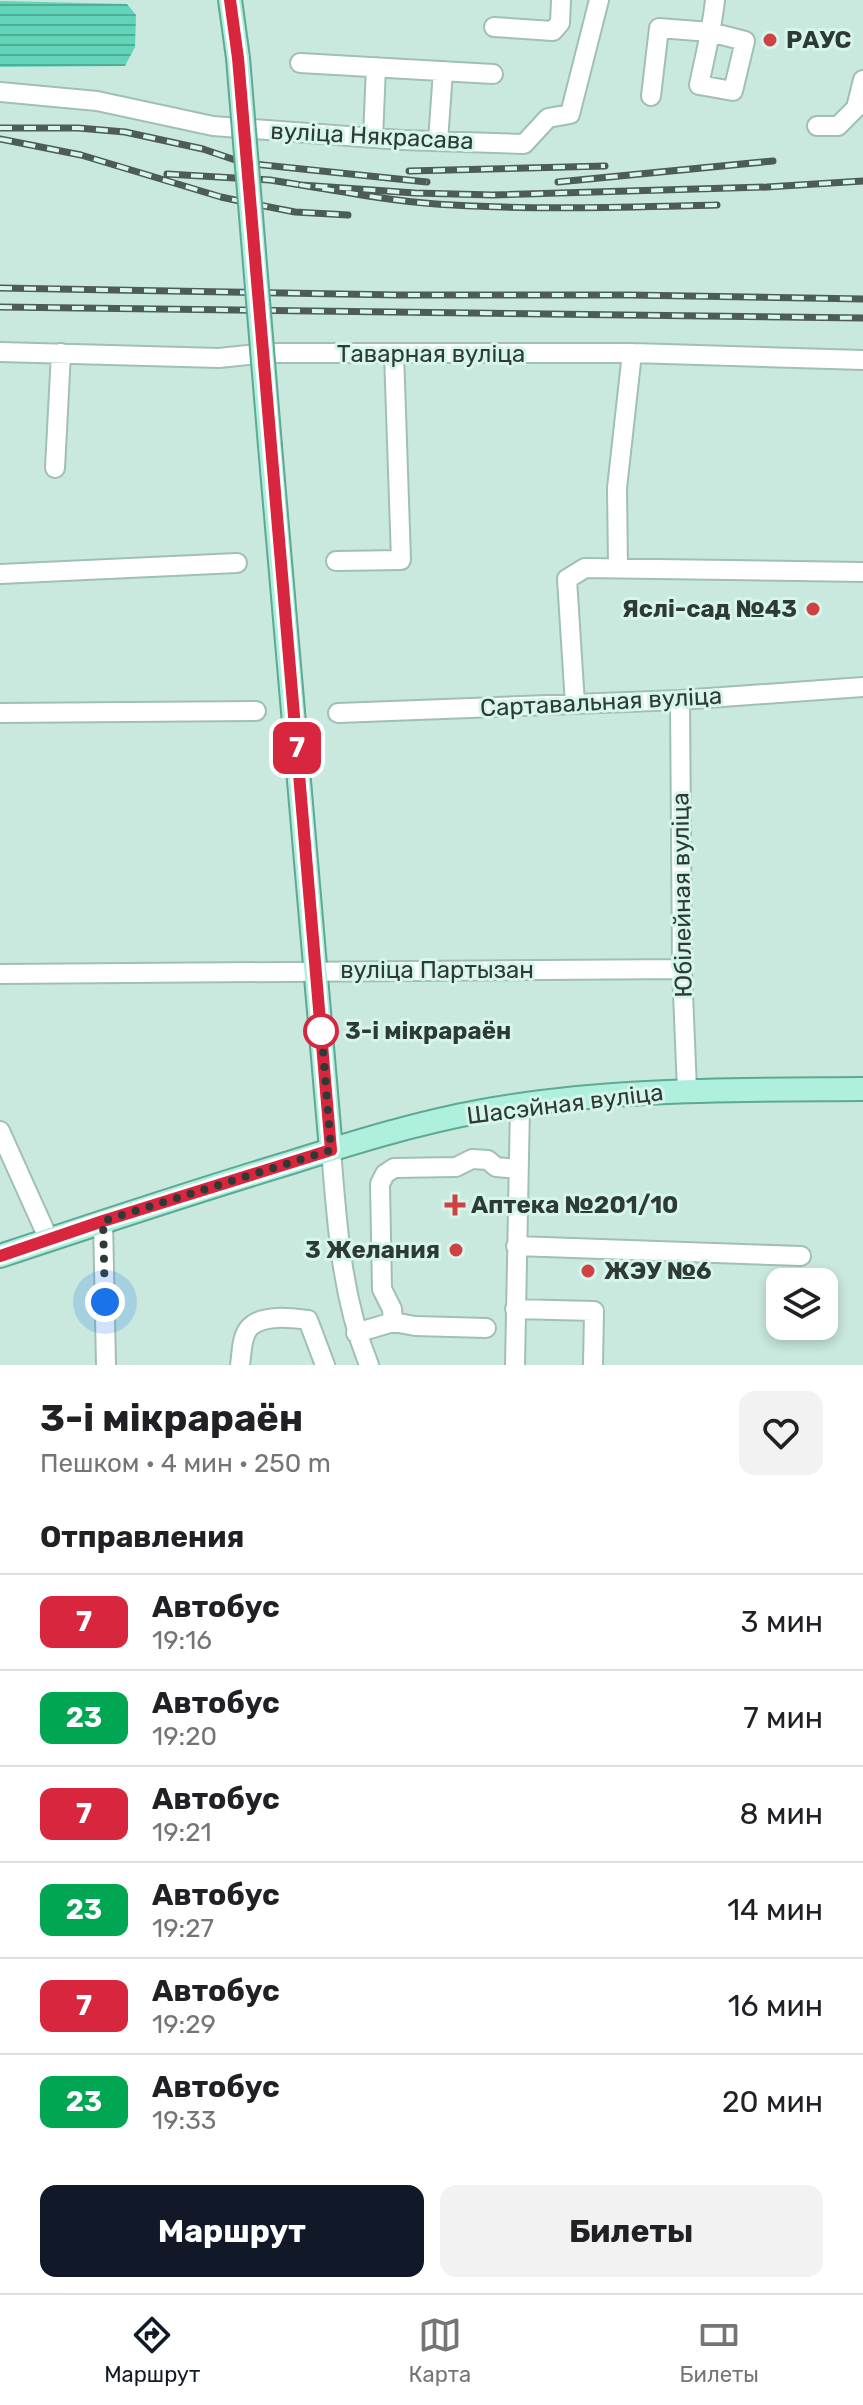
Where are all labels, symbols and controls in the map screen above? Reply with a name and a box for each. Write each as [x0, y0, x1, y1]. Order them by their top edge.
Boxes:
place label: РАУС [786, 26, 852, 54]
marker: РАУС [761, 31, 779, 49]
street label: вуліца Някрасава [270, 117, 474, 155]
street label: Таварная вуліца [337, 340, 525, 368]
place label: Яслі-сад №43 [622, 595, 797, 623]
marker: Яслі-сад №43 [804, 600, 822, 618]
street label: Сартавальная вуліца [479, 682, 723, 722]
line badge: 7 [271, 722, 323, 774]
text: 7 [289, 731, 305, 764]
street label: Юбілейная вуліца [666, 792, 698, 998]
street label: вуліца Партызан [340, 956, 534, 984]
marker: 3-і мікрараён [304, 1014, 338, 1048]
place label: 3-і мікрараён [345, 1017, 511, 1045]
street label: Шасэйная вуліца [465, 1078, 665, 1130]
place label: Аптека №201/10 [471, 1191, 678, 1219]
marker: Аптека №201/10 [446, 1196, 464, 1214]
place label: 3 Желания [305, 1236, 440, 1264]
marker: 3 Желания [447, 1241, 465, 1259]
place label: ЖЭУ №6 [604, 1257, 712, 1285]
marker: ЖЭУ №6 [579, 1262, 597, 1280]
map controls [766, 1268, 838, 1340]
button: layers [766, 1268, 838, 1340]
your location [85, 1282, 125, 1322]
button: heart [739, 1391, 823, 1475]
text: 3-і мікрараён [40, 1395, 303, 1441]
text: Пешком · 4 мин · 250 m [40, 1448, 331, 1479]
text: Отправления [40, 1519, 244, 1555]
text: Автобус [152, 1589, 280, 1625]
text: 3 мин [741, 1604, 823, 1640]
text: 7 [76, 1605, 92, 1638]
text: 19:16 [152, 1625, 212, 1656]
text: Автобус [152, 1685, 280, 1721]
text: 7 мин [743, 1700, 823, 1736]
text: 23 [66, 1701, 102, 1734]
text: 19:20 [152, 1721, 217, 1752]
text: Автобус [152, 1781, 280, 1817]
text: 8 мин [740, 1796, 823, 1832]
text: 7 [76, 1797, 92, 1830]
text: 19:21 [152, 1817, 212, 1848]
text: Автобус [152, 1877, 280, 1913]
text: 14 мин [727, 1892, 823, 1928]
text: 23 [66, 1893, 102, 1926]
text: 19:27 [152, 1913, 214, 1944]
text: Автобус [152, 1973, 280, 2009]
text: 16 мин [728, 1988, 823, 2024]
text: 7 [76, 1989, 92, 2022]
text: 19:29 [152, 2009, 216, 2040]
text: Автобус [152, 2069, 280, 2105]
text: 20 мин [722, 2084, 823, 2120]
text: 23 [66, 2085, 102, 2118]
text: 19:33 [152, 2105, 216, 2136]
button: Маршрут [40, 2185, 424, 2277]
button: Билеты [440, 2185, 823, 2277]
tab: Маршрут [104, 2313, 200, 2388]
tab: Карта [408, 2313, 471, 2388]
tab: Билеты [679, 2313, 759, 2388]

